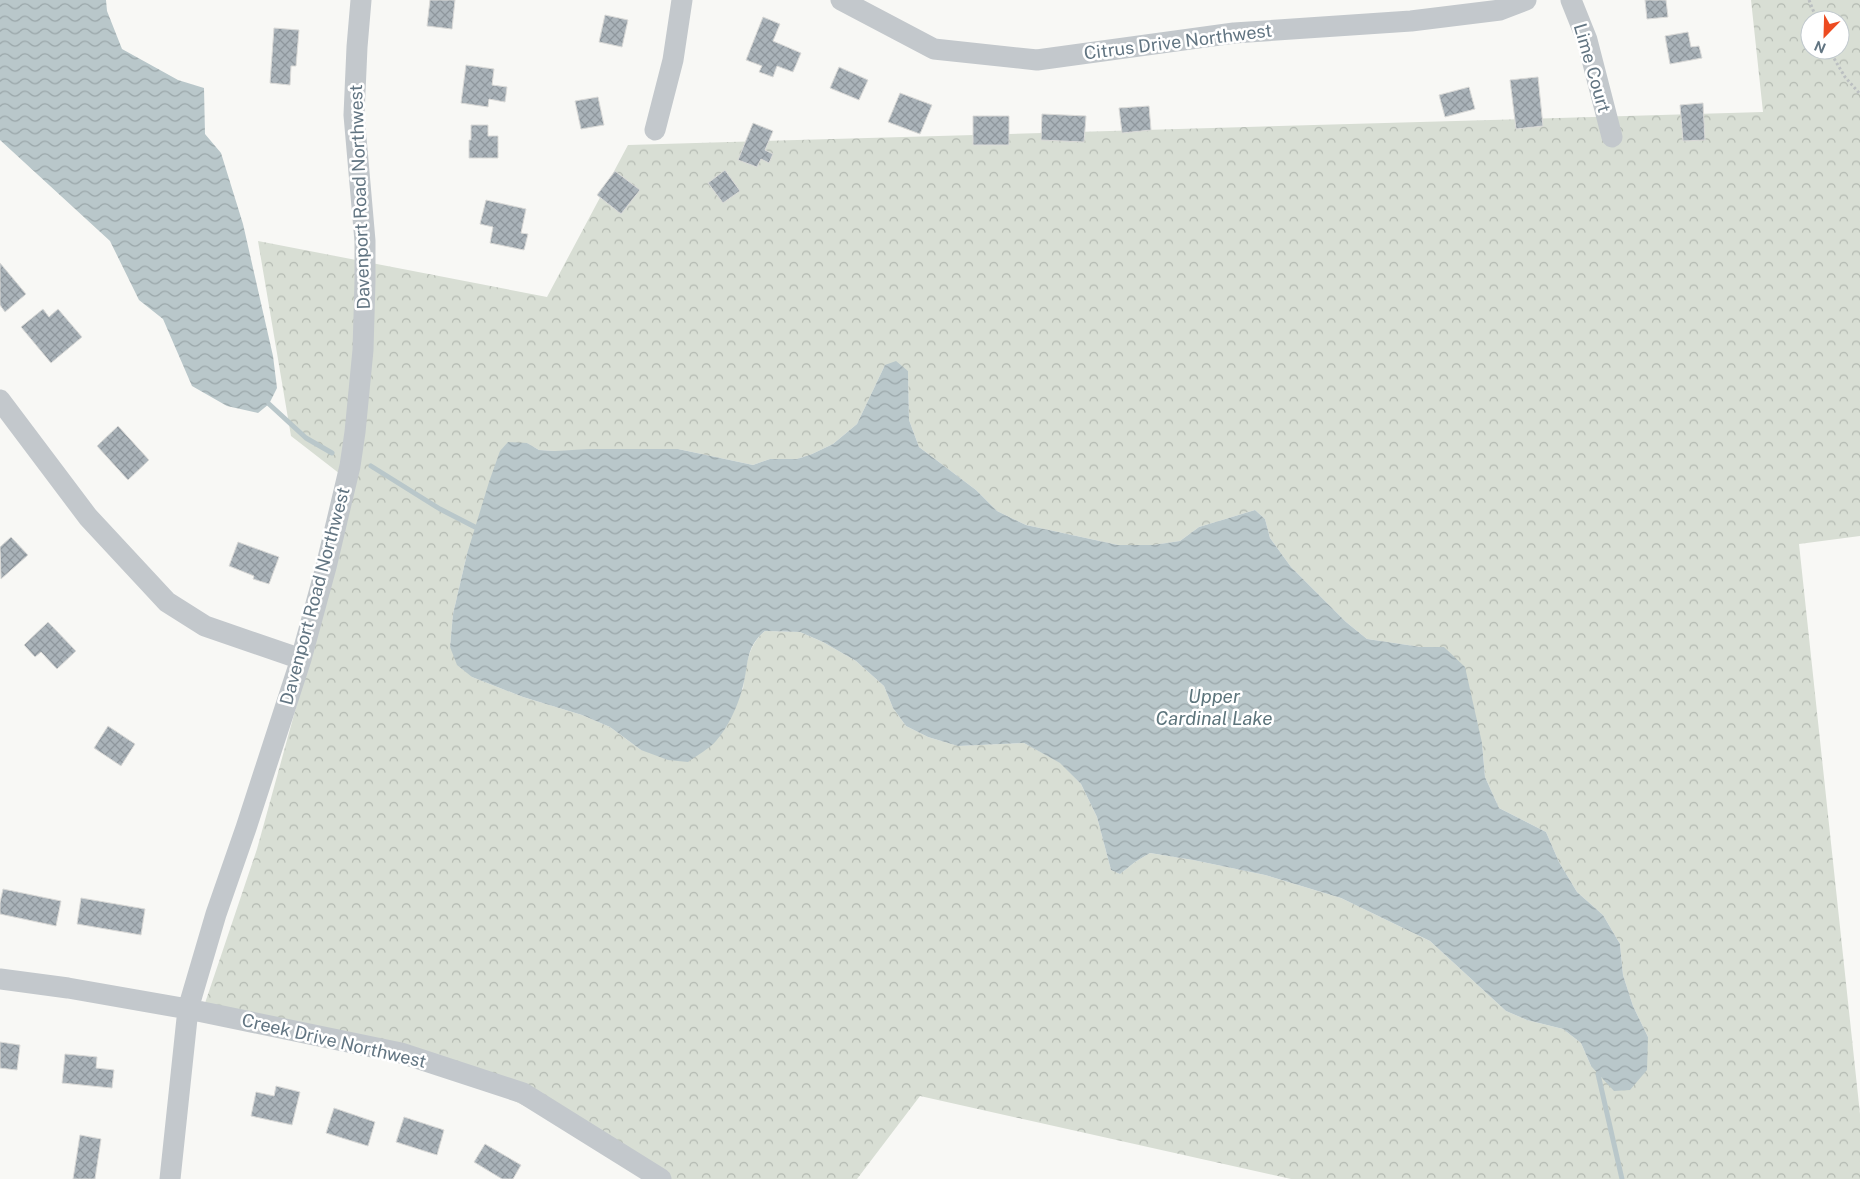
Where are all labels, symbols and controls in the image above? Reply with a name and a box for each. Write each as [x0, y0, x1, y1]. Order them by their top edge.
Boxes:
north arrow [1800, 10, 1850, 60]
street label: Citrus Drive Northwest [1083, 20, 1273, 63]
street label: Lime Court [1570, 21, 1615, 115]
text: N [1812, 37, 1828, 56]
street label: Davenport Road Northwest [345, 84, 374, 310]
street label: Davenport Road Northwest [275, 484, 354, 707]
water label: Upper Cardinal Lake [1155, 685, 1273, 729]
street label: Creek Drive Northwest [240, 1009, 428, 1072]

